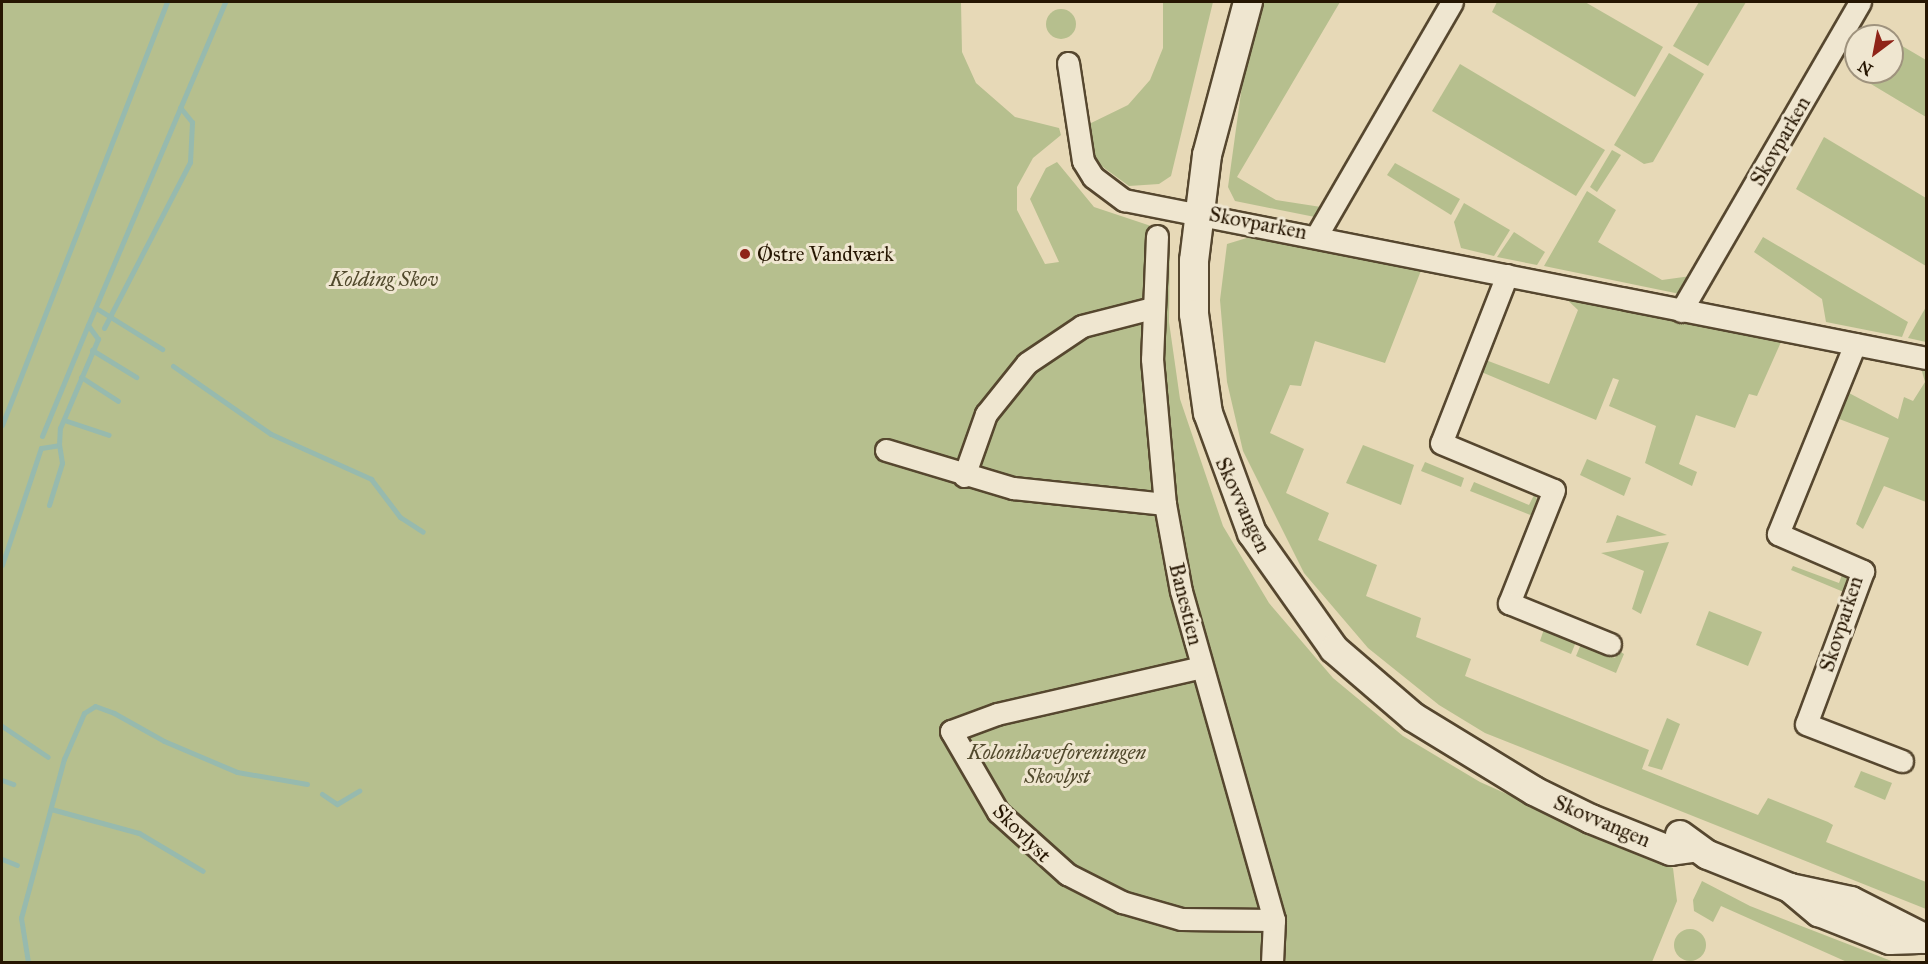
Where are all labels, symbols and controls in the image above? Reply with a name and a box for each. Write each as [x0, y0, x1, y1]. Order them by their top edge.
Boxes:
north arrow [1844, 24, 1904, 84]
text: N [1854, 56, 1876, 80]
street label: Skovparken [1744, 92, 1816, 190]
street label: Skovparken [1207, 201, 1309, 245]
place label: Østre Vandværk [757, 241, 894, 267]
marker: Østre Vandværk [738, 247, 752, 261]
park label: Kolding Skov [330, 266, 438, 292]
street label: Skovvangen [1210, 453, 1276, 557]
street label: Banestien [1164, 560, 1208, 648]
street label: Skovparken [1814, 573, 1868, 675]
park label: Kolonihaveforeningen Skovlyst [968, 739, 1146, 789]
street label: Skovvangen [1550, 789, 1654, 853]
street label: Skovlyst [987, 798, 1057, 868]

